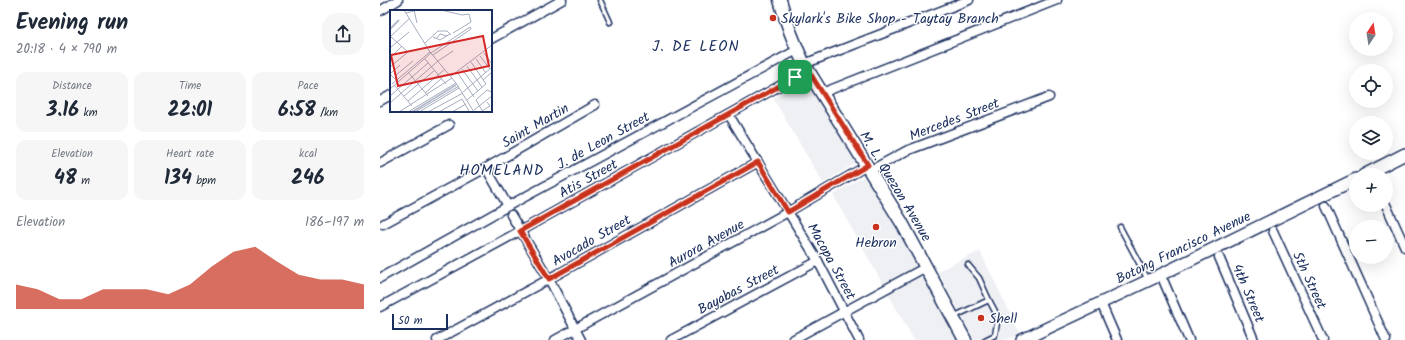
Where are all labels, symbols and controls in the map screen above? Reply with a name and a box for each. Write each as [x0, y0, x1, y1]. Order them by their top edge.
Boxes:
text: Evening run [16, 6, 128, 41]
place label: Skylark's Bike Shop - Taytay Branch [781, 8, 999, 30]
inset map [390, 10, 492, 112]
north arrow [1349, 12, 1393, 56]
map controls [1349, 12, 1393, 264]
button: share [322, 13, 364, 55]
marker: Skylark's Bike Shop - Taytay Branch [768, 13, 778, 23]
district label: J. DE LEON [652, 35, 740, 59]
text: 20:18 · 4 × 790 m [16, 39, 117, 60]
pin [778, 60, 812, 94]
button: locate [1349, 64, 1393, 108]
icon: arrive [784, 66, 806, 88]
text: Distance [52, 77, 92, 95]
text: Time [179, 77, 201, 95]
text: Pace [298, 77, 318, 95]
street label: Mercedes Street [906, 92, 1003, 147]
text: 3.16 [47, 95, 79, 127]
text: 22:01 [168, 95, 212, 127]
text: 6:58 [278, 95, 316, 127]
street label: Saint Martin [498, 98, 573, 154]
text: km [79, 104, 97, 122]
text: /km [316, 104, 338, 122]
street label: J. de Leon Street [553, 106, 654, 176]
button: layers [1349, 116, 1393, 160]
street label: M. L. Quezon Avenue [853, 127, 937, 247]
text: Elevation [51, 145, 93, 163]
text: Heart rate [166, 145, 214, 163]
text: kcal [299, 145, 317, 163]
street label: Atis Street [555, 153, 622, 204]
district label: HOMELAND [460, 159, 545, 183]
text: 48 [54, 163, 77, 195]
text: 134 [164, 163, 192, 195]
text: 246 [291, 163, 325, 195]
button: + [1349, 168, 1393, 212]
text: m [77, 172, 90, 190]
text: bpm [192, 172, 216, 190]
street label: Botong Francisco Avenue [1112, 205, 1255, 290]
street label: Avocado Street [548, 209, 636, 272]
text: Elevation [16, 212, 65, 233]
text: 186–197 m [305, 212, 364, 233]
street label: Aurora Avenue [664, 213, 749, 274]
street label: Macopa Street [801, 219, 862, 304]
button: − [1349, 220, 1393, 264]
marker: Hebron [871, 222, 881, 232]
place label: Hebron [855, 232, 897, 254]
street label: 5th Street [1286, 248, 1332, 313]
street label: Bayabas Street [694, 259, 784, 321]
street label: 4th Street [1226, 261, 1270, 327]
place label: Shell [989, 308, 1018, 330]
scale bar [392, 312, 448, 331]
text: 50 m [398, 312, 423, 330]
marker: Shell [976, 313, 986, 323]

